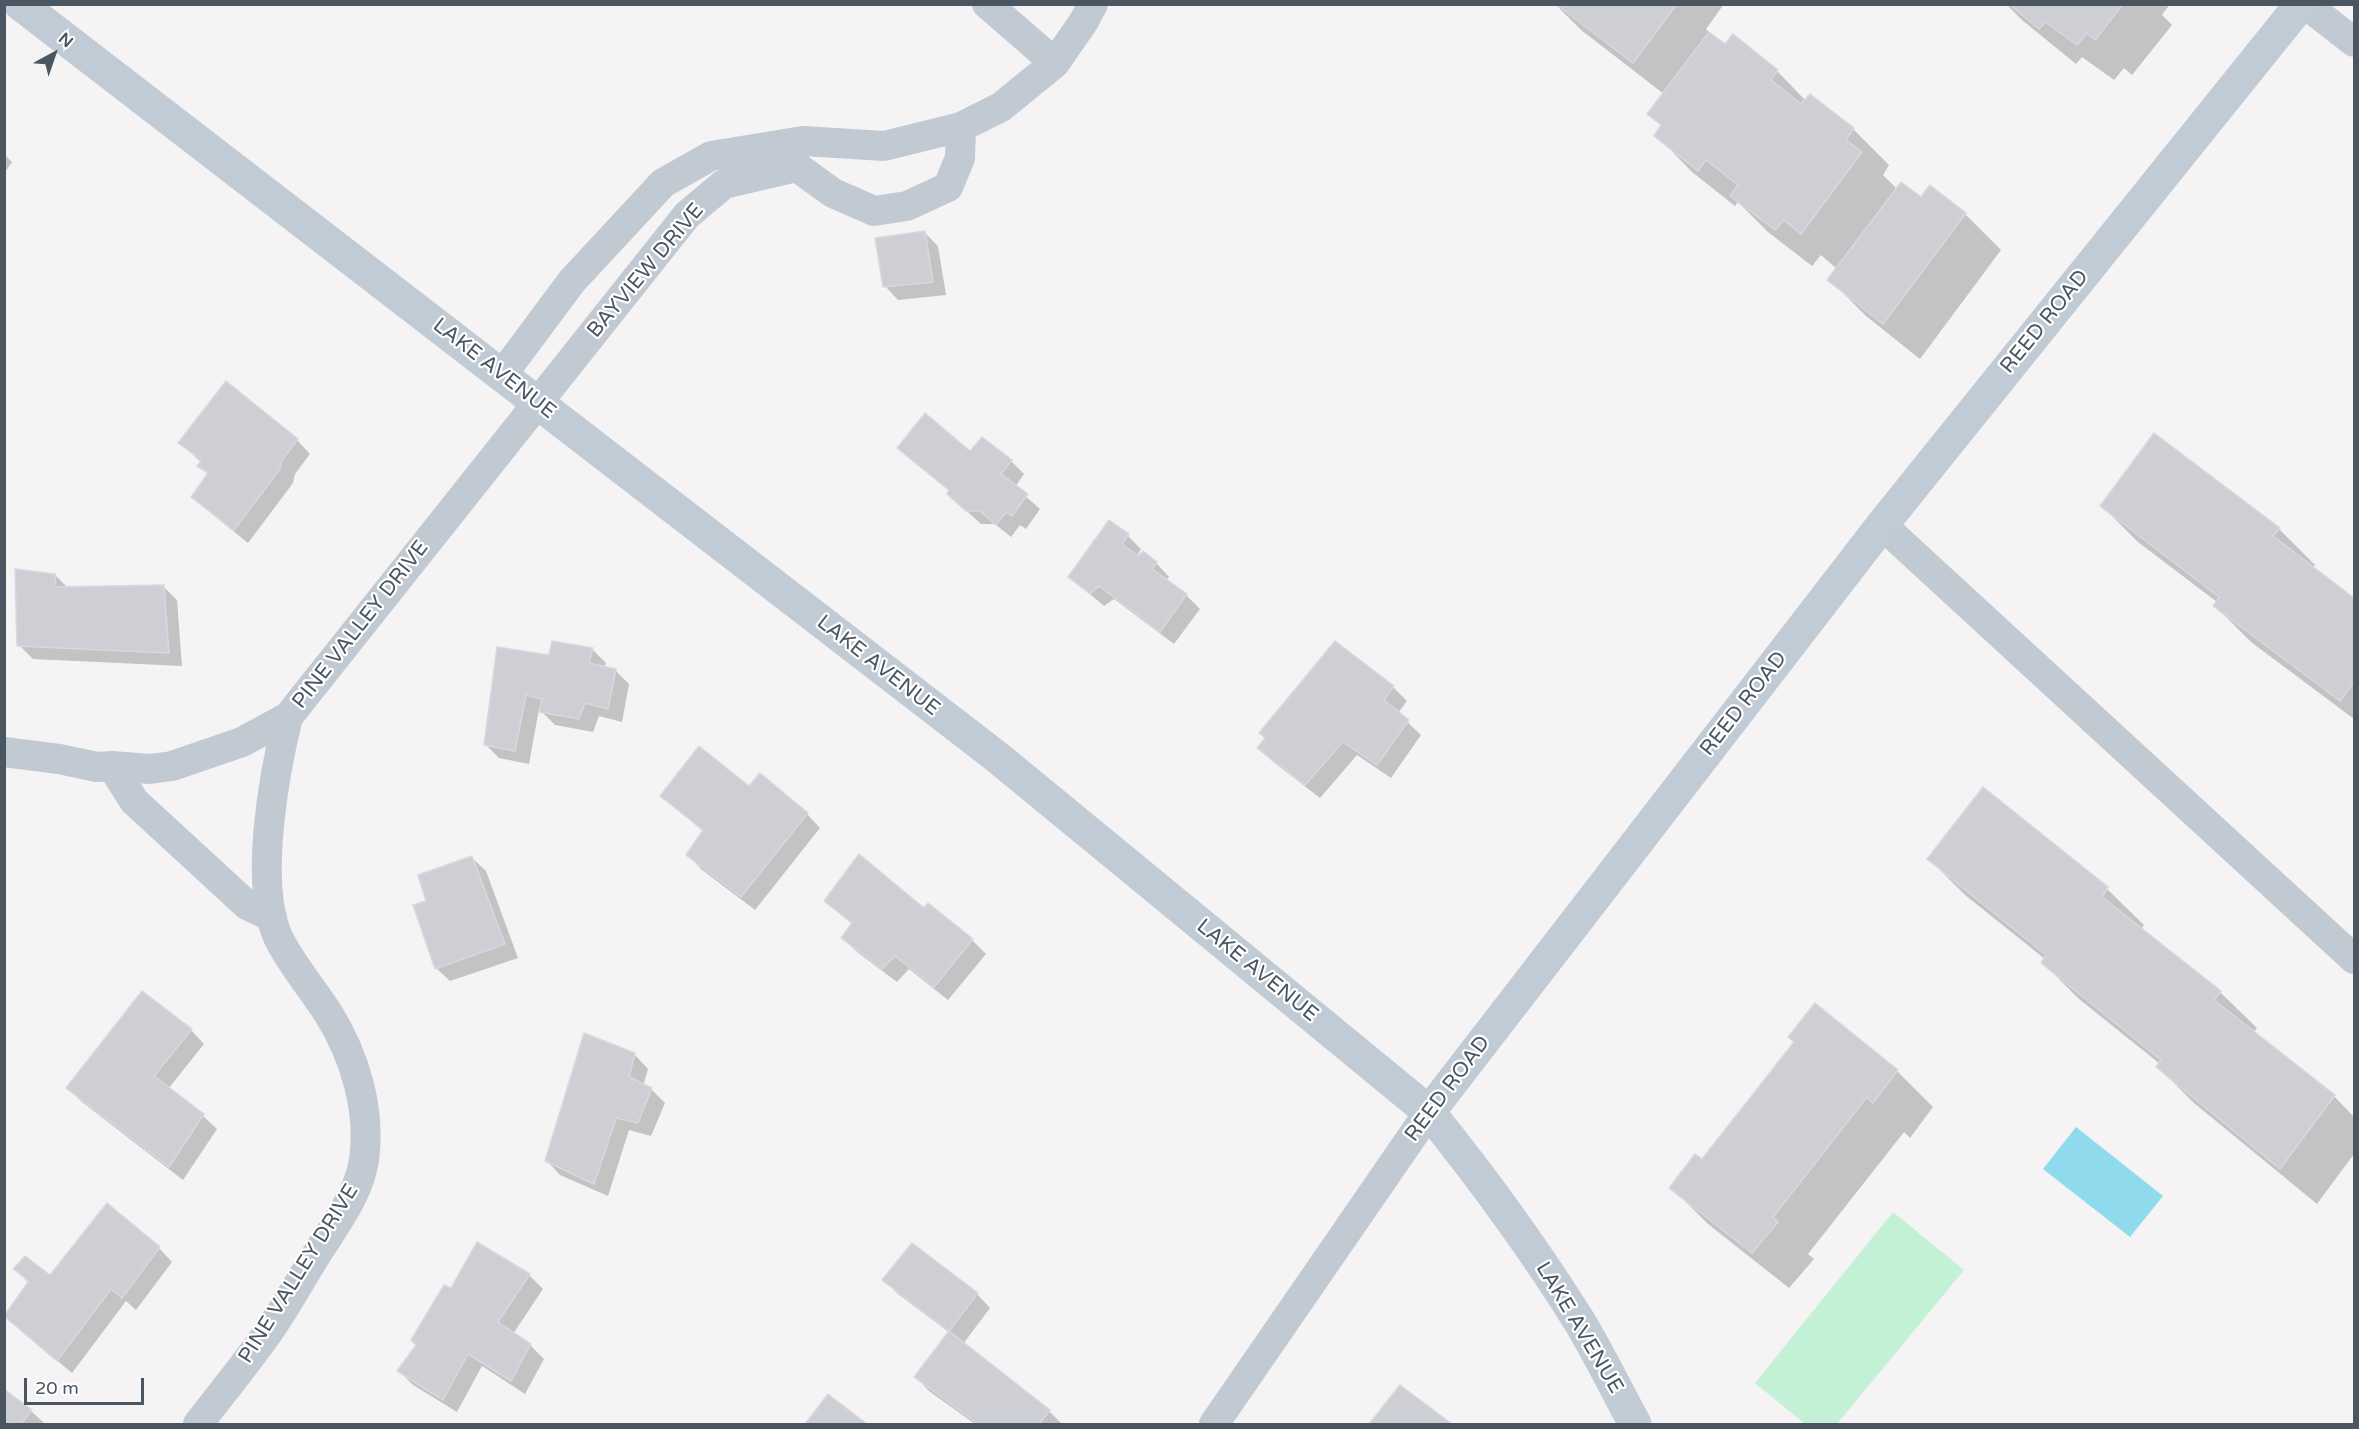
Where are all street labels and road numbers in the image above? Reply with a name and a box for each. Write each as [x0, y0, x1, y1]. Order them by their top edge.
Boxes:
street label: BAYVIEW DRIVE [582, 199, 710, 343]
street label: REED ROAD [1996, 265, 2094, 379]
street label: LAKE AVENUE [427, 313, 561, 425]
street label: PINE VALLEY DRIVE [288, 536, 434, 714]
street label: LAKE AVENUE [811, 610, 945, 722]
street label: REED ROAD [1695, 647, 1793, 761]
street label: LAKE AVENUE [1191, 914, 1323, 1028]
street label: REED ROAD [1400, 1031, 1496, 1147]
street label: PINE VALLEY DRIVE [234, 1180, 364, 1368]
street label: LAKE AVENUE [1530, 1258, 1628, 1398]

